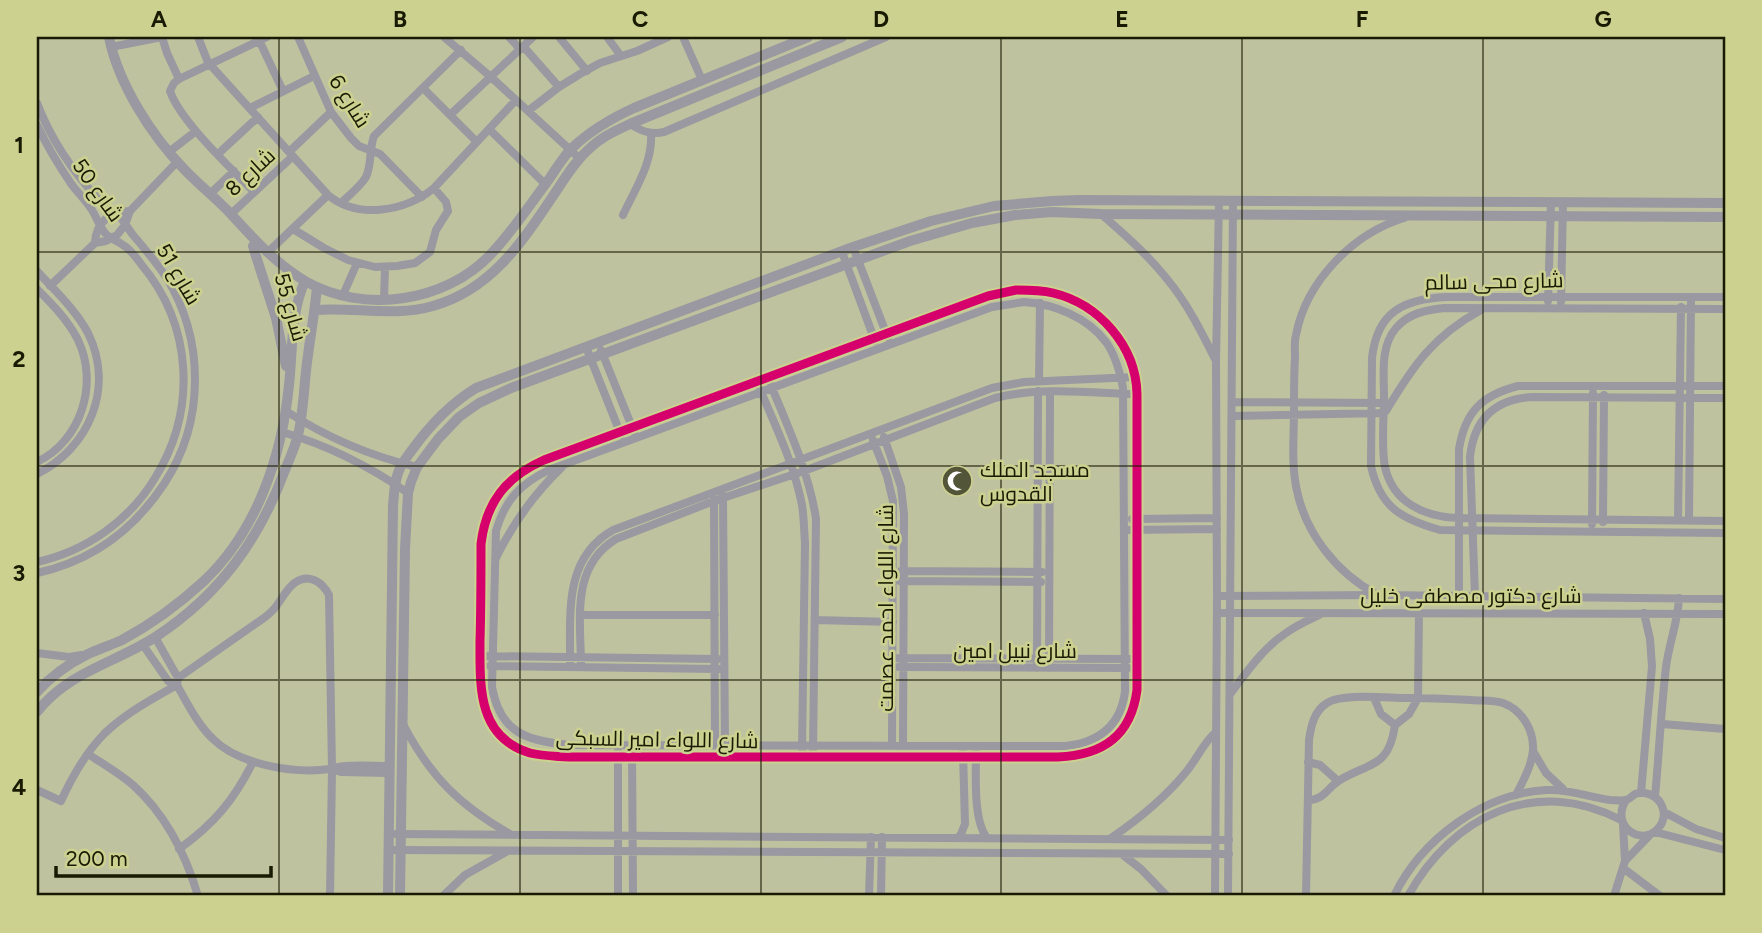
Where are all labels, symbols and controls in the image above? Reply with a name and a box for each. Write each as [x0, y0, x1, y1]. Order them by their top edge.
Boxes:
text: A [151, 5, 168, 33]
text: B [393, 5, 407, 33]
text: C [632, 5, 649, 33]
text: D [873, 5, 889, 33]
text: E [1115, 5, 1129, 33]
text: F [1356, 5, 1369, 33]
text: G [1594, 5, 1612, 33]
street label: شارع 6 [322, 70, 376, 133]
text: 1 [14, 131, 24, 159]
street label: شارع 8 [220, 143, 281, 203]
street label: شارع 50 [66, 154, 129, 228]
street label: شارع 51 [150, 239, 206, 310]
street label: شارع محى سالم [1424, 267, 1564, 297]
street label: شارع 55 [267, 270, 313, 345]
text: 2 [12, 345, 26, 373]
place label: مسجد الملك القدوس [980, 457, 1090, 507]
mosque icon: مسجد الملك القدوس [940, 464, 974, 498]
street label: شارع اللواء احمد عصمت [873, 504, 900, 712]
text: 3 [13, 559, 25, 587]
street label: شارع دكتور مصطفى خليل [1360, 583, 1582, 610]
street label: شارع نبيل امين [953, 638, 1077, 665]
street label: شارع اللواء امير السبكى [555, 725, 759, 755]
text: 4 [12, 773, 26, 801]
scale bar [56, 835, 271, 879]
text: 200 m [66, 846, 128, 871]

